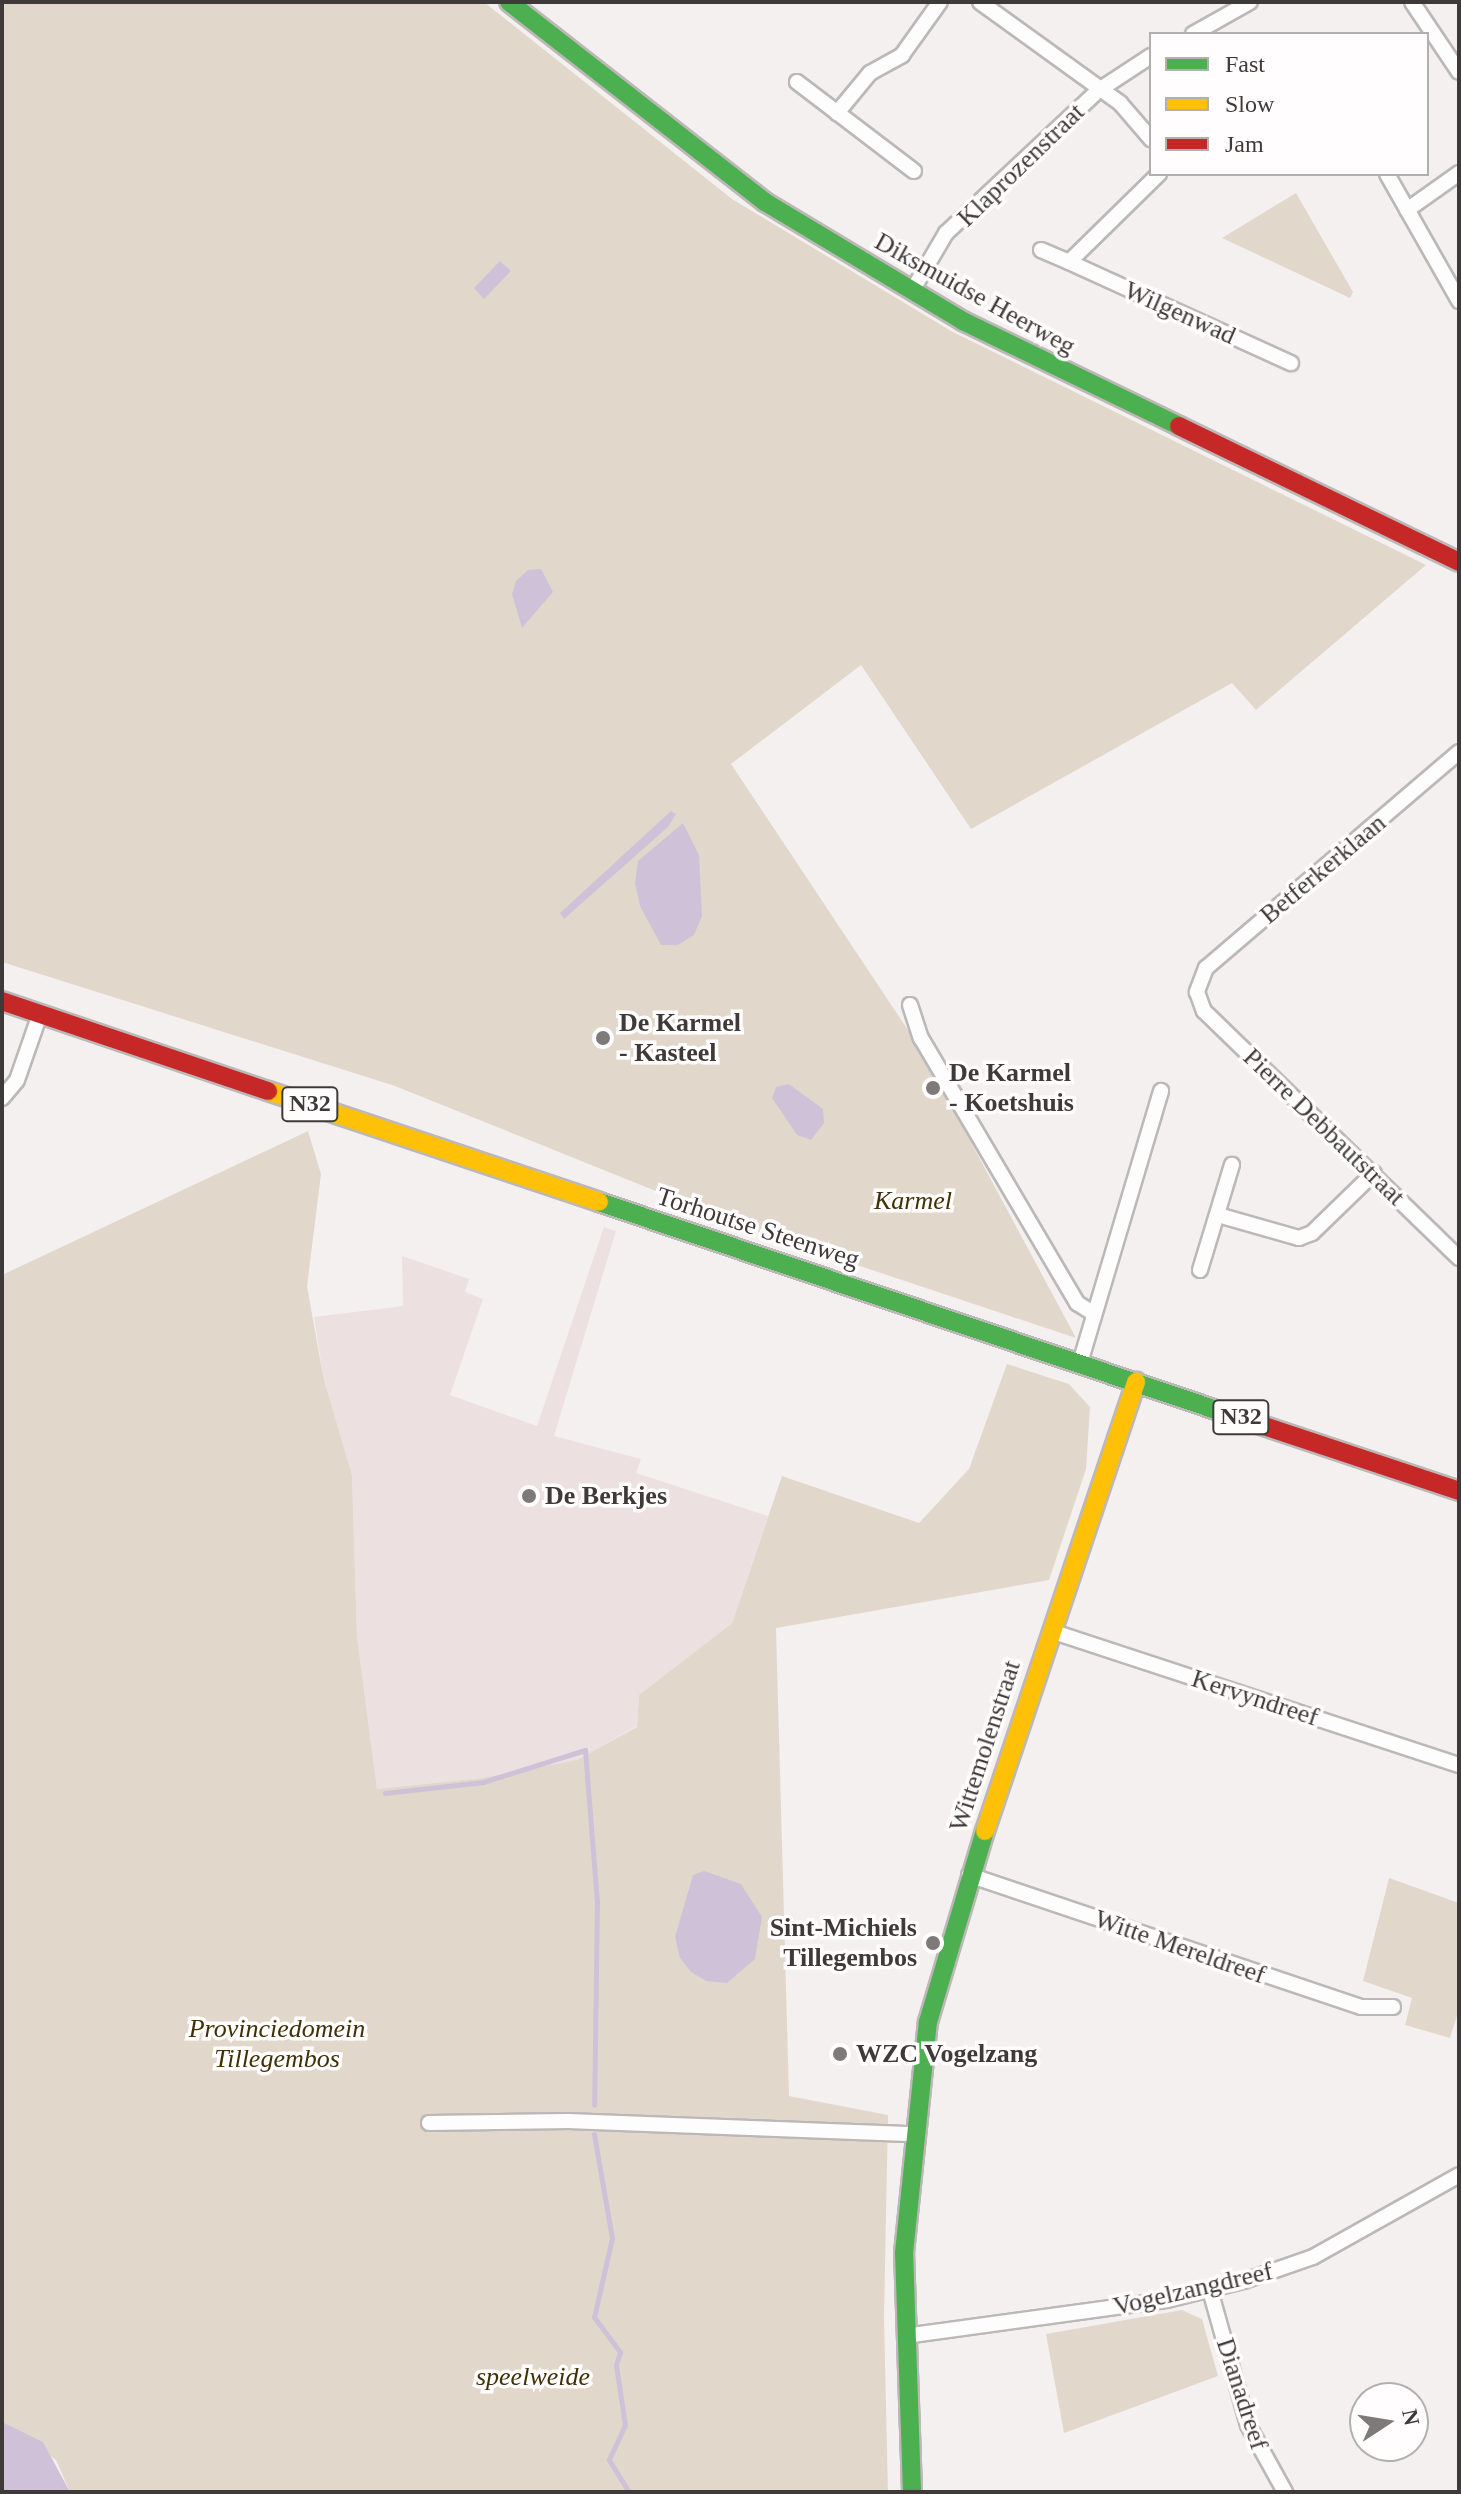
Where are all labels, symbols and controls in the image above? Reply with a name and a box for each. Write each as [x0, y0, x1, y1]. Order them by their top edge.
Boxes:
legend [1149, 32, 1429, 176]
text: Fast [1225, 51, 1265, 77]
text: Slow [1225, 91, 1274, 117]
street label: Klaprozenstraat [951, 97, 1091, 233]
text: Jam [1225, 131, 1264, 157]
street label: Diksmuidse Heerweg [869, 226, 1081, 362]
street label: Wilgenwad [1119, 275, 1241, 351]
street label: Betferkerklaan [1254, 807, 1392, 931]
place label: De Karmel - Kasteel [619, 1007, 741, 1068]
marker: De Karmel - Kasteel [594, 1029, 612, 1047]
street label: Pierre Debbautstraat [1237, 1042, 1411, 1212]
place label: De Karmel - Koetshuis [949, 1057, 1074, 1118]
marker: De Karmel - Koetshuis [924, 1079, 942, 1097]
road number: N32 [280, 1084, 340, 1124]
street label: Torhoutse Steenweg [653, 1181, 863, 1275]
park label: Karmel [874, 1185, 952, 1217]
road number: N32 [1211, 1397, 1271, 1437]
place label: De Berkjes [545, 1480, 667, 1512]
marker: De Berkjes [520, 1487, 538, 1505]
street label: Wittemolenstraat [943, 1657, 1027, 1835]
street label: Kervyndreef [1188, 1663, 1322, 1733]
street label: Witte Mereldreef [1090, 1903, 1270, 1991]
place label: Sint-Michiels Tillegembos [770, 1912, 917, 1974]
marker: Sint-Michiels Tillegembos [924, 1934, 942, 1952]
park label: Provinciedomein Tillegembos [189, 2013, 365, 2074]
place label: WZC Vogelzang [856, 2038, 1038, 2070]
marker: WZC Vogelzang [831, 2045, 849, 2063]
street label: Vogelzangdreef [1110, 2256, 1276, 2322]
street label: Dianadreef [1209, 2334, 1275, 2454]
park label: speelweide [476, 2361, 590, 2393]
north arrow [1349, 2382, 1429, 2462]
text: N [1397, 2407, 1425, 2428]

